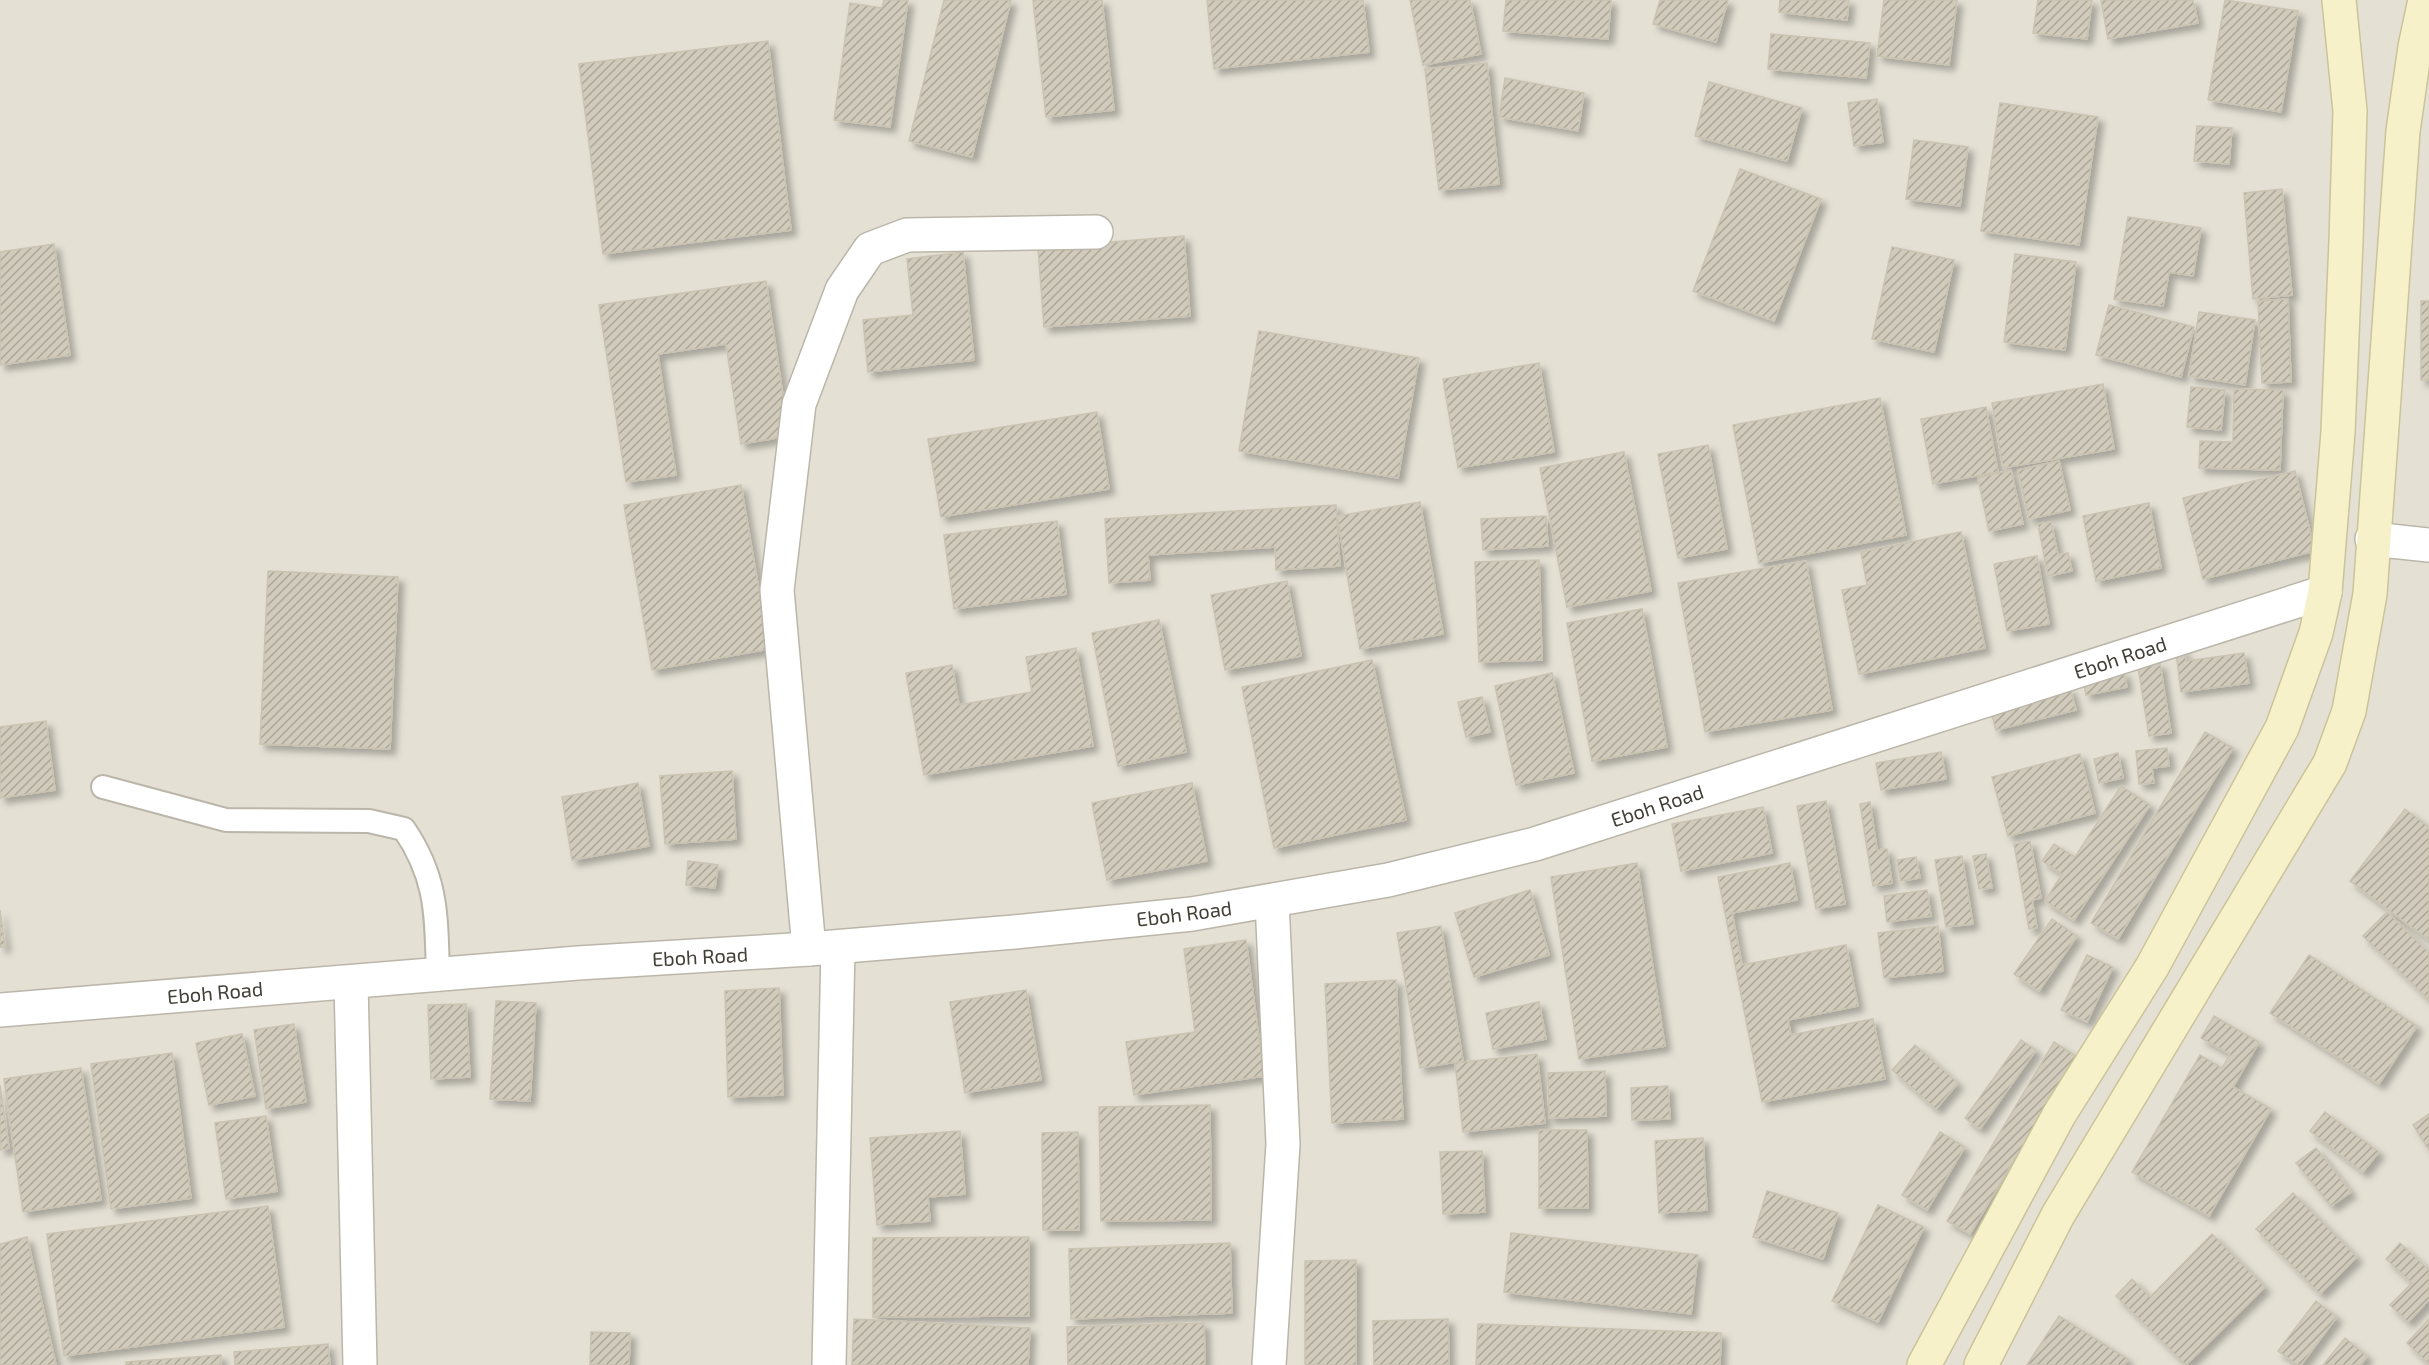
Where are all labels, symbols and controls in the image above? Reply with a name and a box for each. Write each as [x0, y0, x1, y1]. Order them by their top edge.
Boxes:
street label: Eboh Road [2071, 631, 2169, 683]
street label: Eboh Road [1608, 779, 1706, 831]
street label: Eboh Road [1135, 895, 1233, 931]
street label: Eboh Road [651, 942, 749, 970]
street label: Eboh Road [166, 976, 264, 1008]

